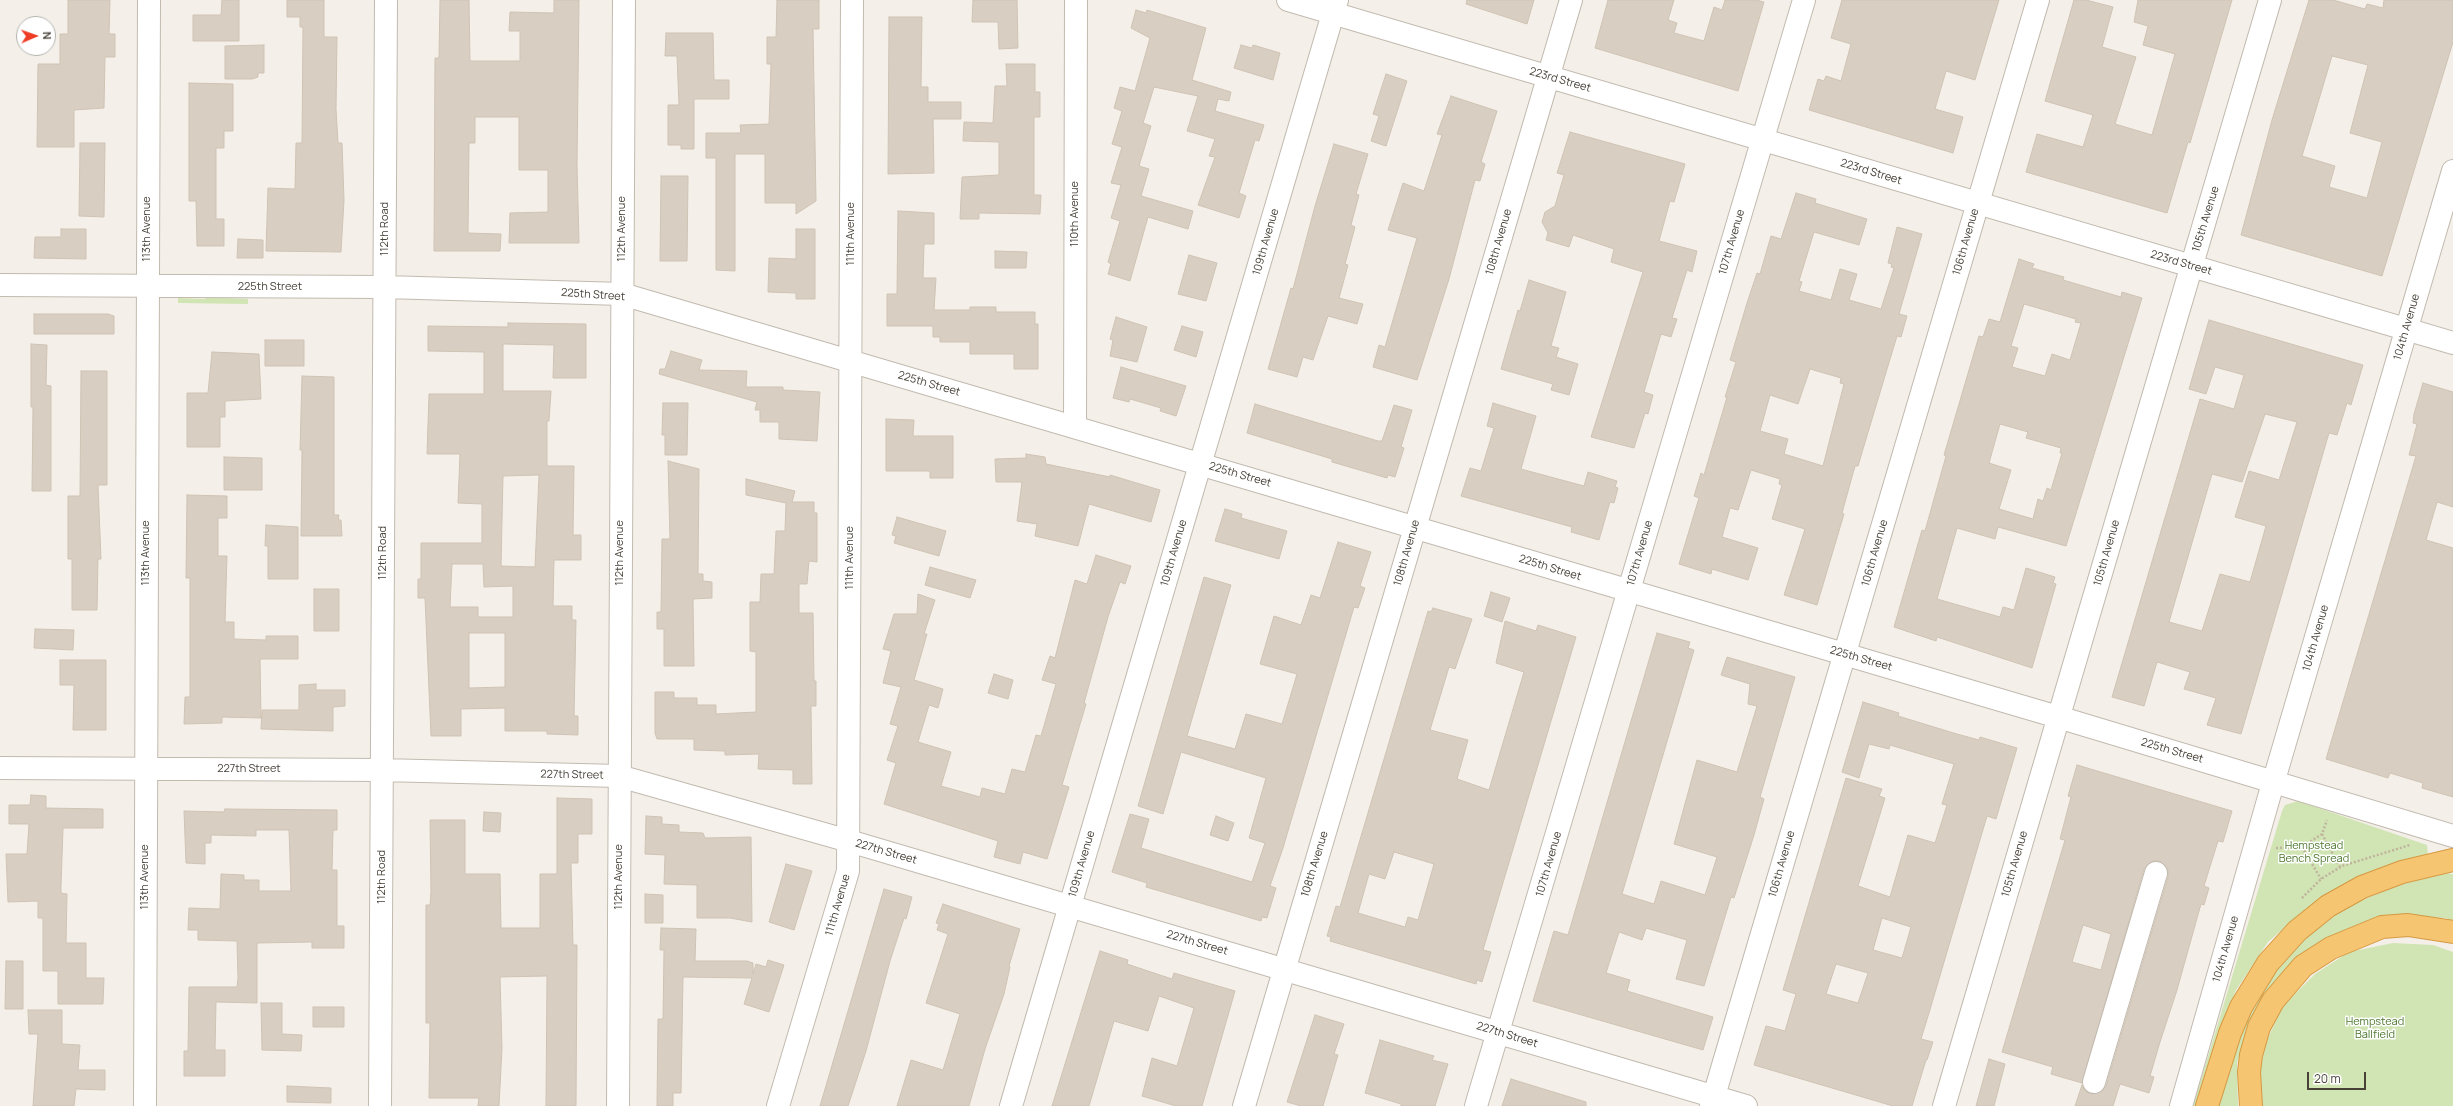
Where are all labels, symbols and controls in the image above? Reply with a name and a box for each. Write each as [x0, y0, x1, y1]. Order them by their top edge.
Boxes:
north arrow [16, 16, 56, 56]
text: N [40, 31, 55, 40]
street label: 223rd Street [1528, 65, 1592, 95]
street label: 223rd Street [1839, 156, 1903, 188]
street label: 110th Avenue [1068, 181, 1082, 247]
street label: 105th Avenue [2190, 184, 2222, 254]
street label: 113th Avenue [140, 196, 154, 262]
street label: 112th Avenue [615, 196, 629, 262]
street label: 112th Road [378, 202, 392, 256]
street label: 111th Avenue [844, 202, 858, 266]
street label: 109th Avenue [1250, 207, 1282, 277]
street label: 108th Avenue [1483, 207, 1515, 277]
street label: 106th Avenue [1950, 207, 1982, 277]
street label: 107th Avenue [1716, 208, 1748, 276]
street label: 223rd Street [2149, 248, 2213, 278]
street label: 225th Street [238, 280, 302, 294]
street label: 225th Street [560, 286, 626, 304]
street label: 104th Avenue [2391, 292, 2423, 362]
street label: 225th Street [896, 369, 962, 399]
street label: 225th Street [1207, 460, 1273, 490]
street label: 109th Avenue [1158, 518, 1190, 588]
street label: 108th Avenue [1391, 518, 1423, 588]
street label: 106th Avenue [1859, 518, 1891, 588]
street label: 105th Avenue [2091, 518, 2123, 588]
street label: 107th Avenue [1624, 519, 1656, 587]
street label: 113th Avenue [139, 520, 153, 586]
street label: 112th Avenue [613, 520, 627, 586]
street label: 112th Road [376, 526, 390, 580]
street label: 111th Avenue [843, 526, 857, 590]
street label: 225th Street [1517, 552, 1583, 584]
street label: 104th Avenue [2300, 603, 2332, 673]
street label: 225th Street [1828, 644, 1894, 674]
street label: 225th Street [2139, 736, 2205, 766]
street label: 227th Street [217, 762, 281, 776]
street label: 227th Street [540, 768, 604, 782]
street label: 109th Avenue [1066, 829, 1098, 899]
street label: 108th Avenue [1299, 829, 1331, 899]
street label: 106th Avenue [1766, 829, 1798, 899]
street label: 105th Avenue [1999, 829, 2031, 899]
street label: 107th Avenue [1533, 830, 1565, 898]
street label: 227th Street [854, 837, 918, 867]
park label: Hempstead Bench Spread [2279, 839, 2349, 865]
street label: 113th Avenue [138, 844, 152, 910]
street label: 112th Avenue [612, 844, 626, 910]
street label: 112th Road [375, 850, 389, 904]
street label: 111th Avenue [823, 873, 853, 937]
street label: 104th Avenue [2210, 914, 2242, 984]
street label: 227th Street [1165, 928, 1229, 958]
park label: Hempstead Ballfield [2346, 1015, 2404, 1041]
street label: 227th Street [1475, 1019, 1539, 1051]
scale bar [2309, 1064, 2368, 1090]
text: 20 m [2314, 1070, 2341, 1087]

